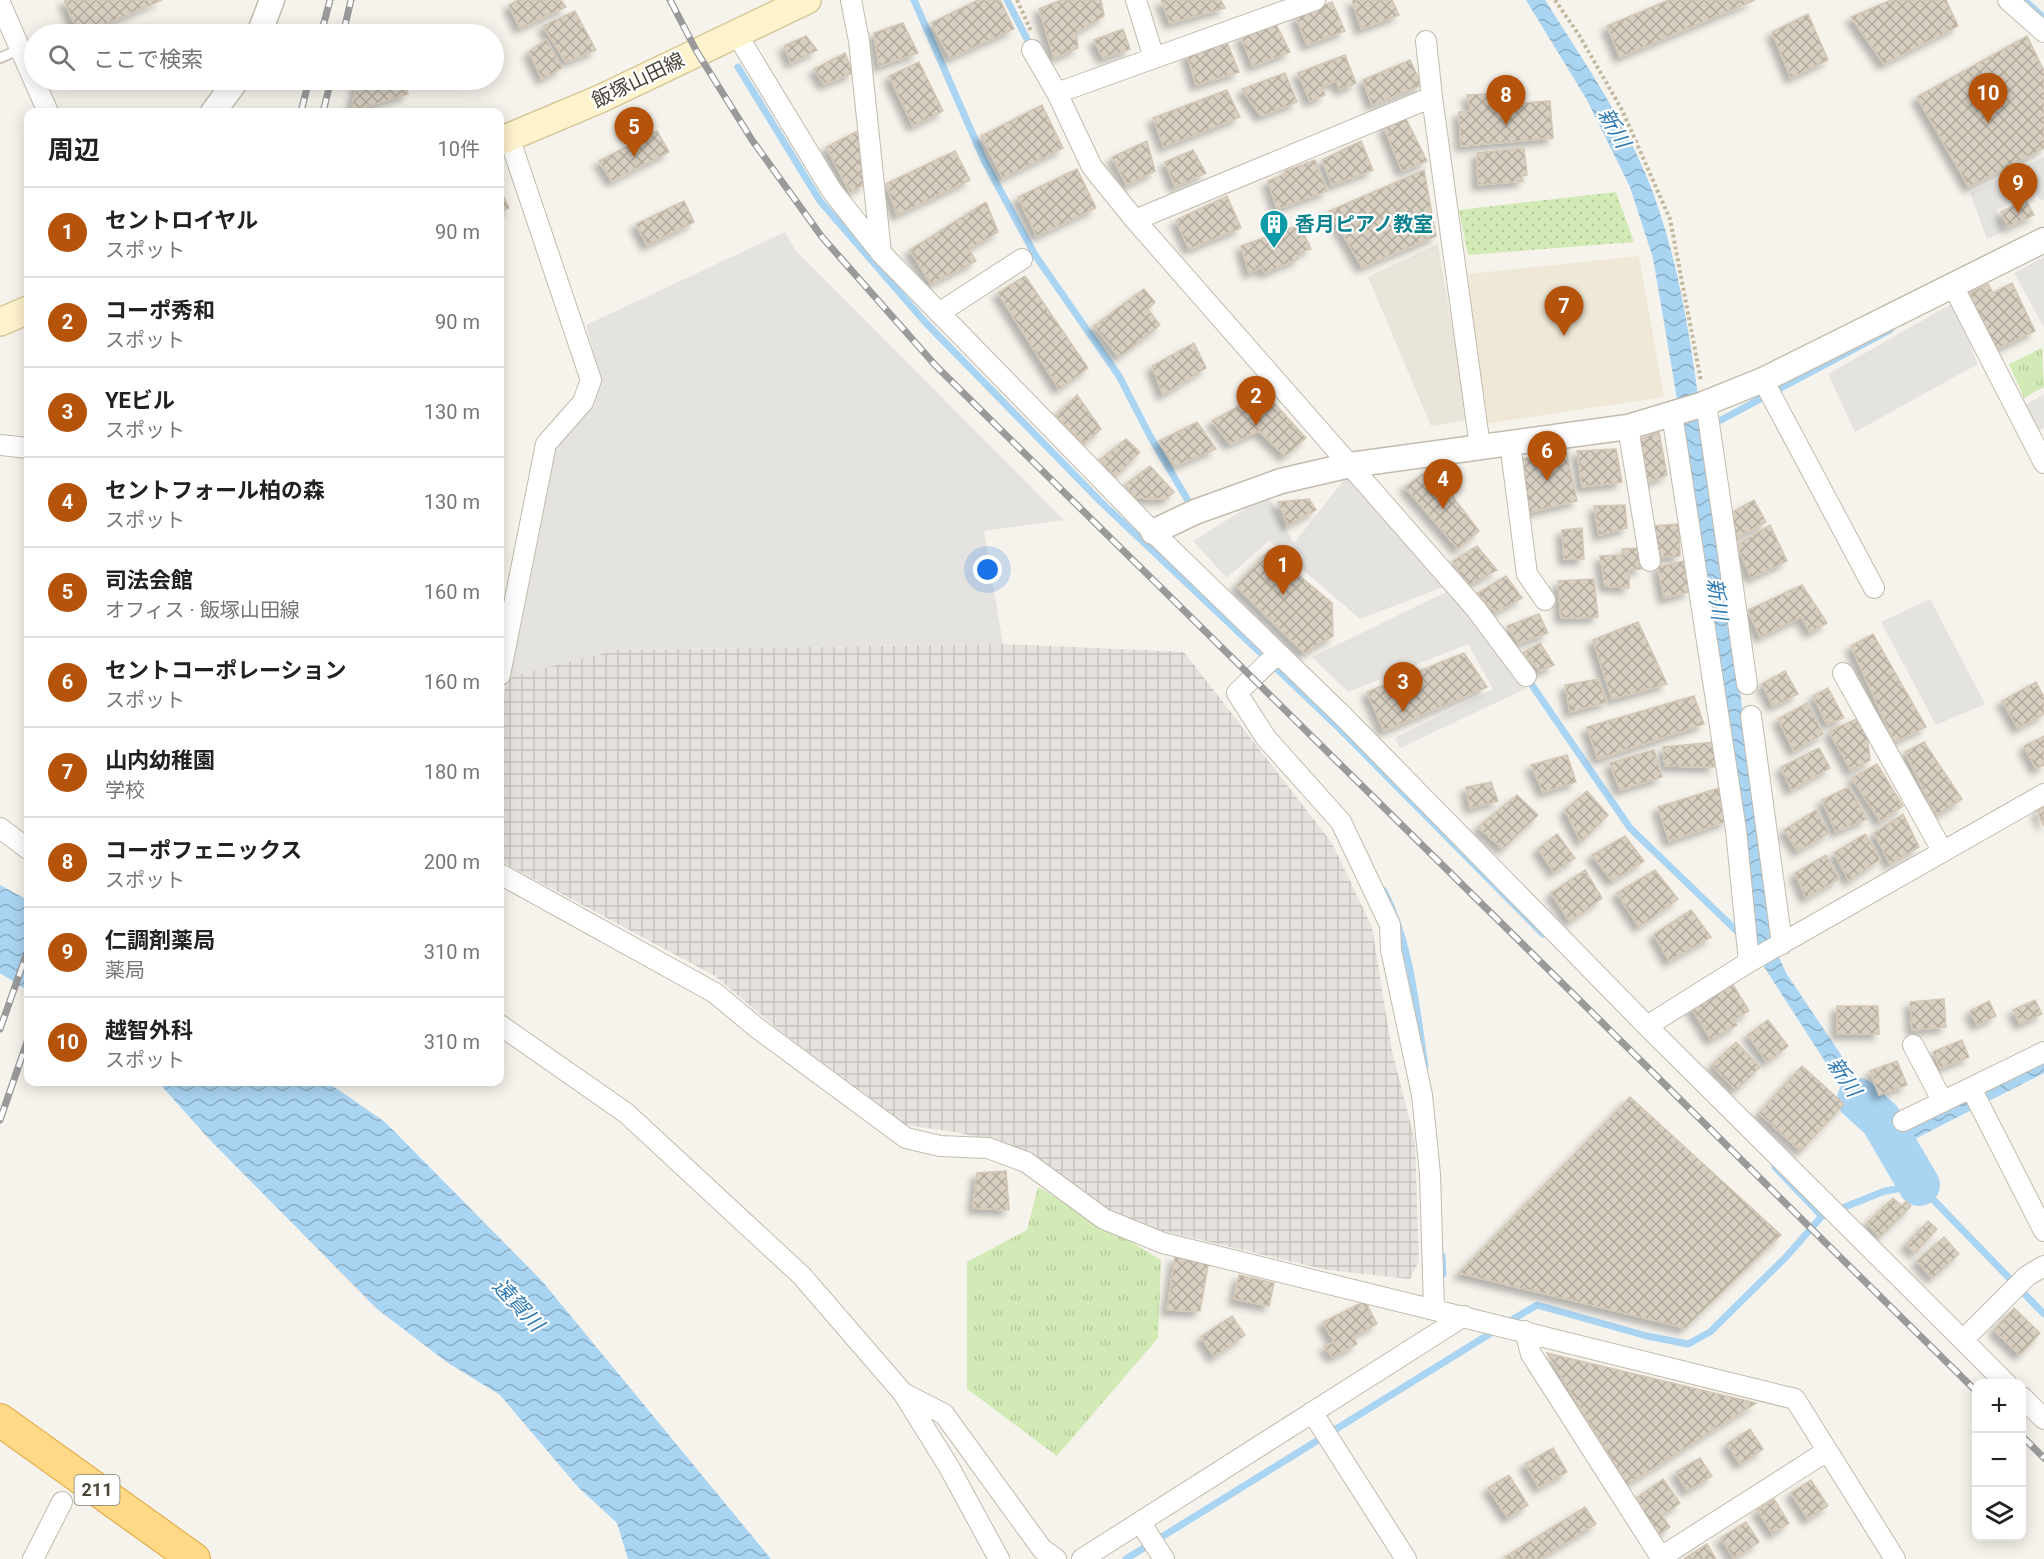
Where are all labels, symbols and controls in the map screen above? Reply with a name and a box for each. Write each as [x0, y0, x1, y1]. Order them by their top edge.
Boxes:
search box [24, 24, 504, 90]
icon: search [45, 41, 78, 74]
text: ここで検索 [93, 47, 203, 72]
street label: 飯塚山田線 [588, 47, 688, 113]
pin: 10 [1968, 74, 2008, 123]
pin: 8 [1486, 76, 1526, 125]
water label: 新川 [1593, 104, 1636, 154]
pin: 5 [614, 108, 654, 157]
text: 周辺 [48, 135, 100, 165]
text: 10件 [438, 137, 480, 161]
pin: 9 [1998, 164, 2038, 213]
text: セントロイヤル [105, 208, 258, 233]
building icon: 香月ピアノ教室 [1258, 208, 1290, 250]
place label: 香月ピアノ教室 [1295, 212, 1433, 236]
text: 1 [62, 220, 73, 244]
text: 90 m [435, 220, 480, 244]
text: スポット [105, 238, 185, 262]
pin: 7 [1544, 286, 1584, 336]
text: コーポ秀和 [105, 298, 215, 323]
text: 2 [62, 310, 73, 334]
text: 90 m [435, 310, 480, 334]
text: スポット [105, 328, 185, 352]
pin: 2 [1236, 376, 1276, 426]
text: YEビル [105, 388, 175, 413]
text: 3 [62, 400, 73, 424]
text: 130 m [424, 400, 480, 424]
text: スポット [105, 418, 185, 442]
pin: 6 [1528, 432, 1566, 481]
pin: 4 [1424, 460, 1462, 509]
text: セントフォール柏の森 [105, 478, 325, 503]
text: 4 [62, 490, 73, 514]
text: 130 m [424, 490, 480, 514]
text: スポット [105, 508, 185, 532]
pin: 1 [1264, 546, 1302, 595]
your location [973, 555, 1002, 584]
text: 司法会館 [105, 568, 193, 593]
water label: 新川 [1702, 577, 1732, 623]
text: 5 [62, 580, 73, 604]
text: 160 m [424, 580, 480, 604]
text: オフィス · 飯塚山田線 [105, 598, 300, 622]
text: セントコーポレーション [105, 658, 347, 683]
pin: 3 [1384, 662, 1422, 712]
text: 6 [62, 670, 73, 694]
text: 160 m [424, 670, 480, 694]
text: スポット [105, 688, 185, 712]
text: 山内幼稚園 [105, 748, 215, 773]
text: 7 [62, 760, 73, 784]
text: 180 m [424, 760, 480, 784]
text: 学校 [105, 778, 145, 802]
text: コーポフェニックス [105, 838, 302, 863]
text: 8 [62, 850, 73, 874]
text: 200 m [424, 850, 480, 874]
text: スポット [105, 868, 185, 892]
text: 仁調剤薬局 [105, 928, 215, 953]
text: 9 [62, 940, 73, 964]
text: 310 m [424, 940, 480, 964]
text: 薬局 [105, 958, 145, 982]
text: 越智外科 [105, 1018, 193, 1043]
text: 10 [56, 1030, 79, 1054]
text: 310 m [424, 1030, 480, 1054]
text: スポット [105, 1048, 185, 1072]
water label: 新川 [1822, 1053, 1867, 1103]
water label: 遠賀川 [488, 1274, 550, 1338]
map controls [1972, 1379, 2026, 1541]
button: + [1972, 1379, 2026, 1433]
button: − [1972, 1433, 2026, 1487]
road number: 211 [74, 1475, 120, 1505]
button: layers [1972, 1487, 2026, 1541]

